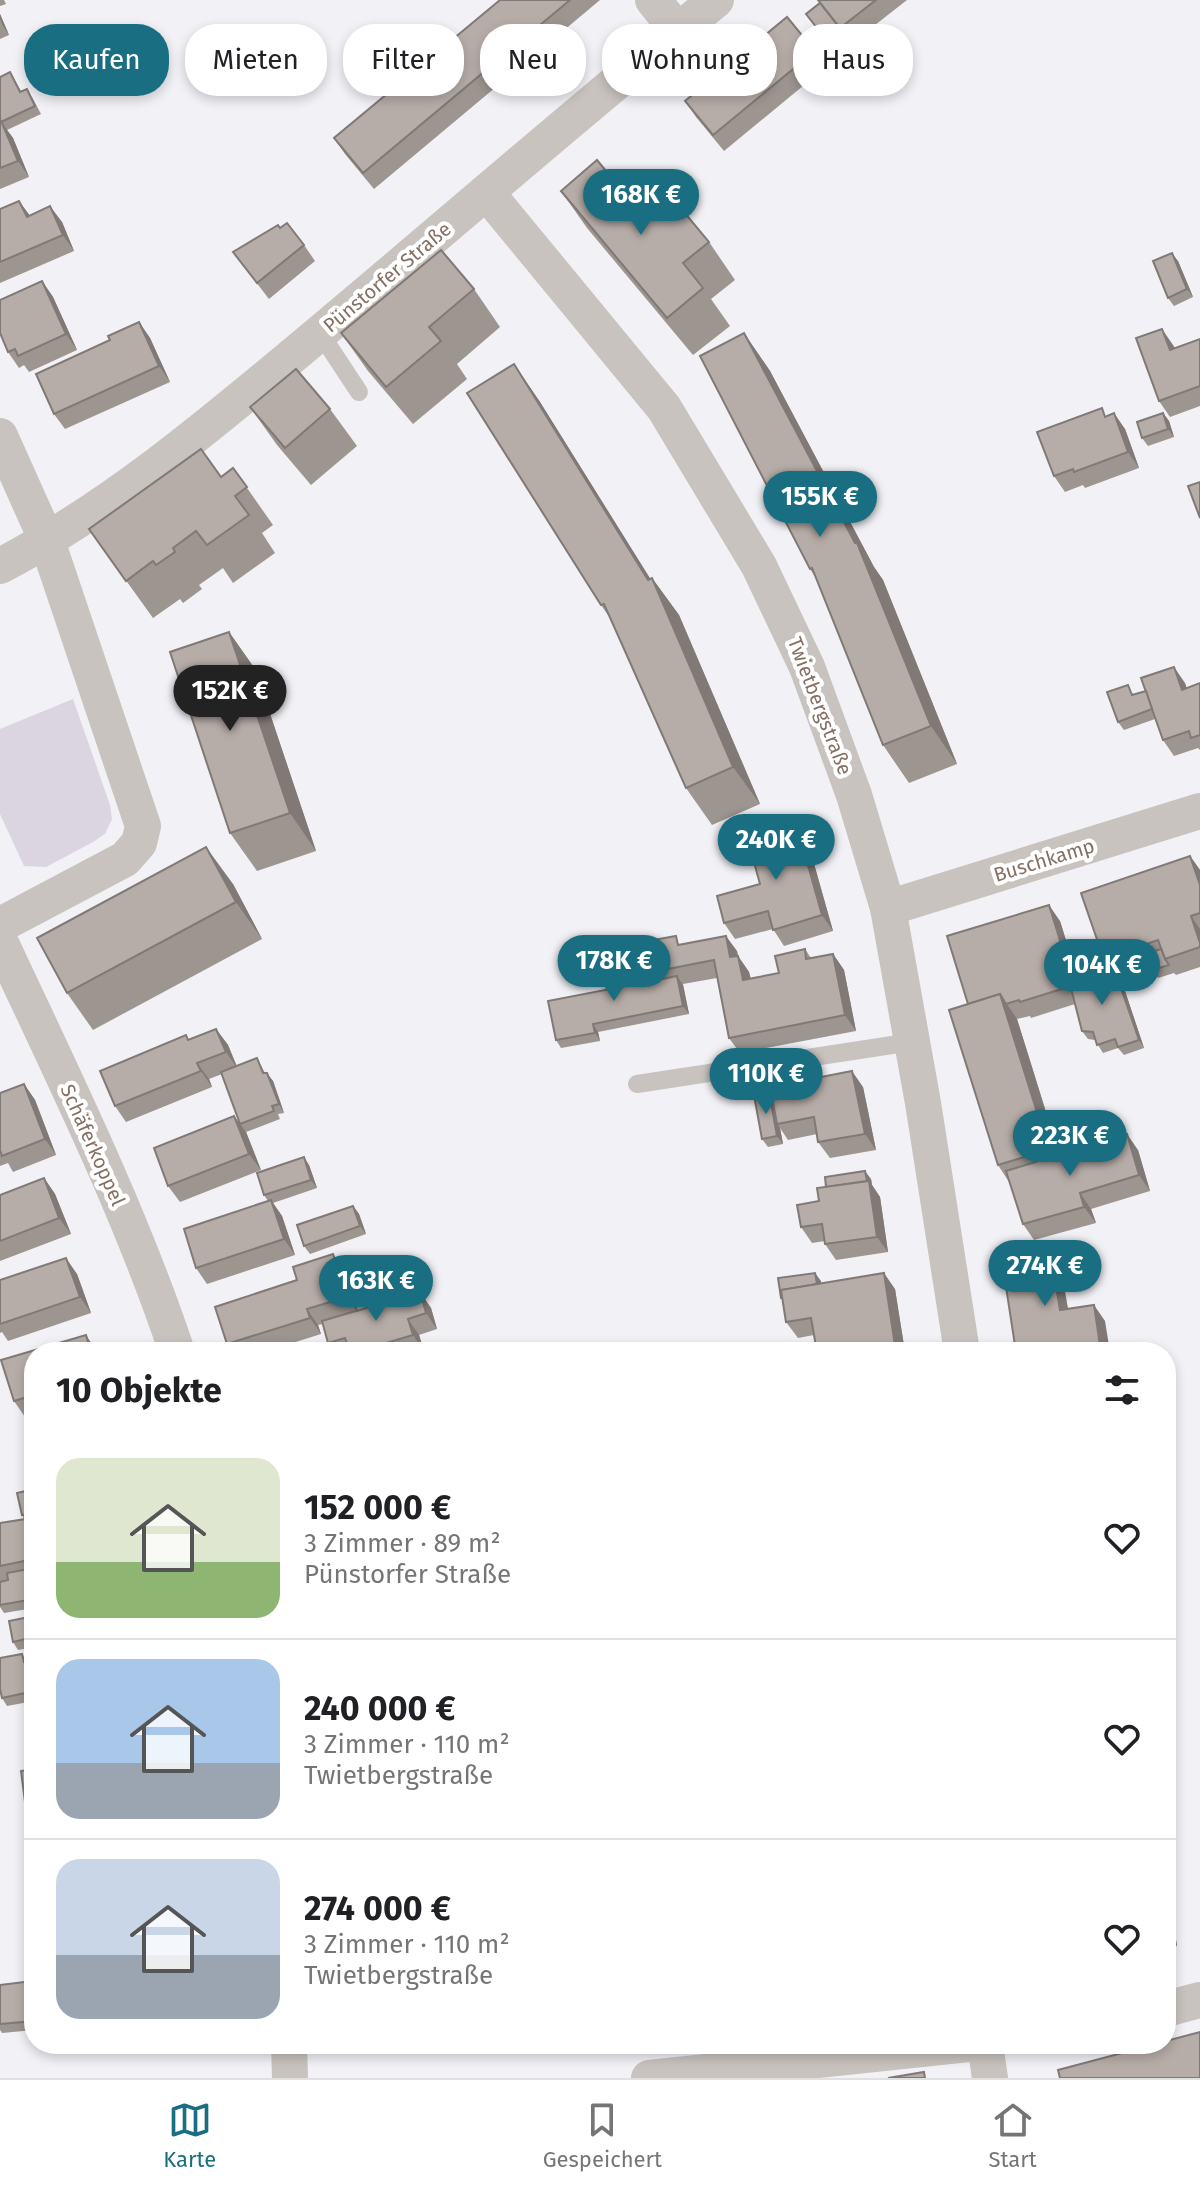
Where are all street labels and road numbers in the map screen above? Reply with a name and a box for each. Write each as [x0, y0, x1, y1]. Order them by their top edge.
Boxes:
street label: Pünstorfer Straße [318, 217, 456, 337]
street label: Twietbergstraße [783, 634, 857, 778]
street label: Buschkamp [991, 833, 1097, 887]
street label: Schäferkoppel [56, 1081, 131, 1210]

